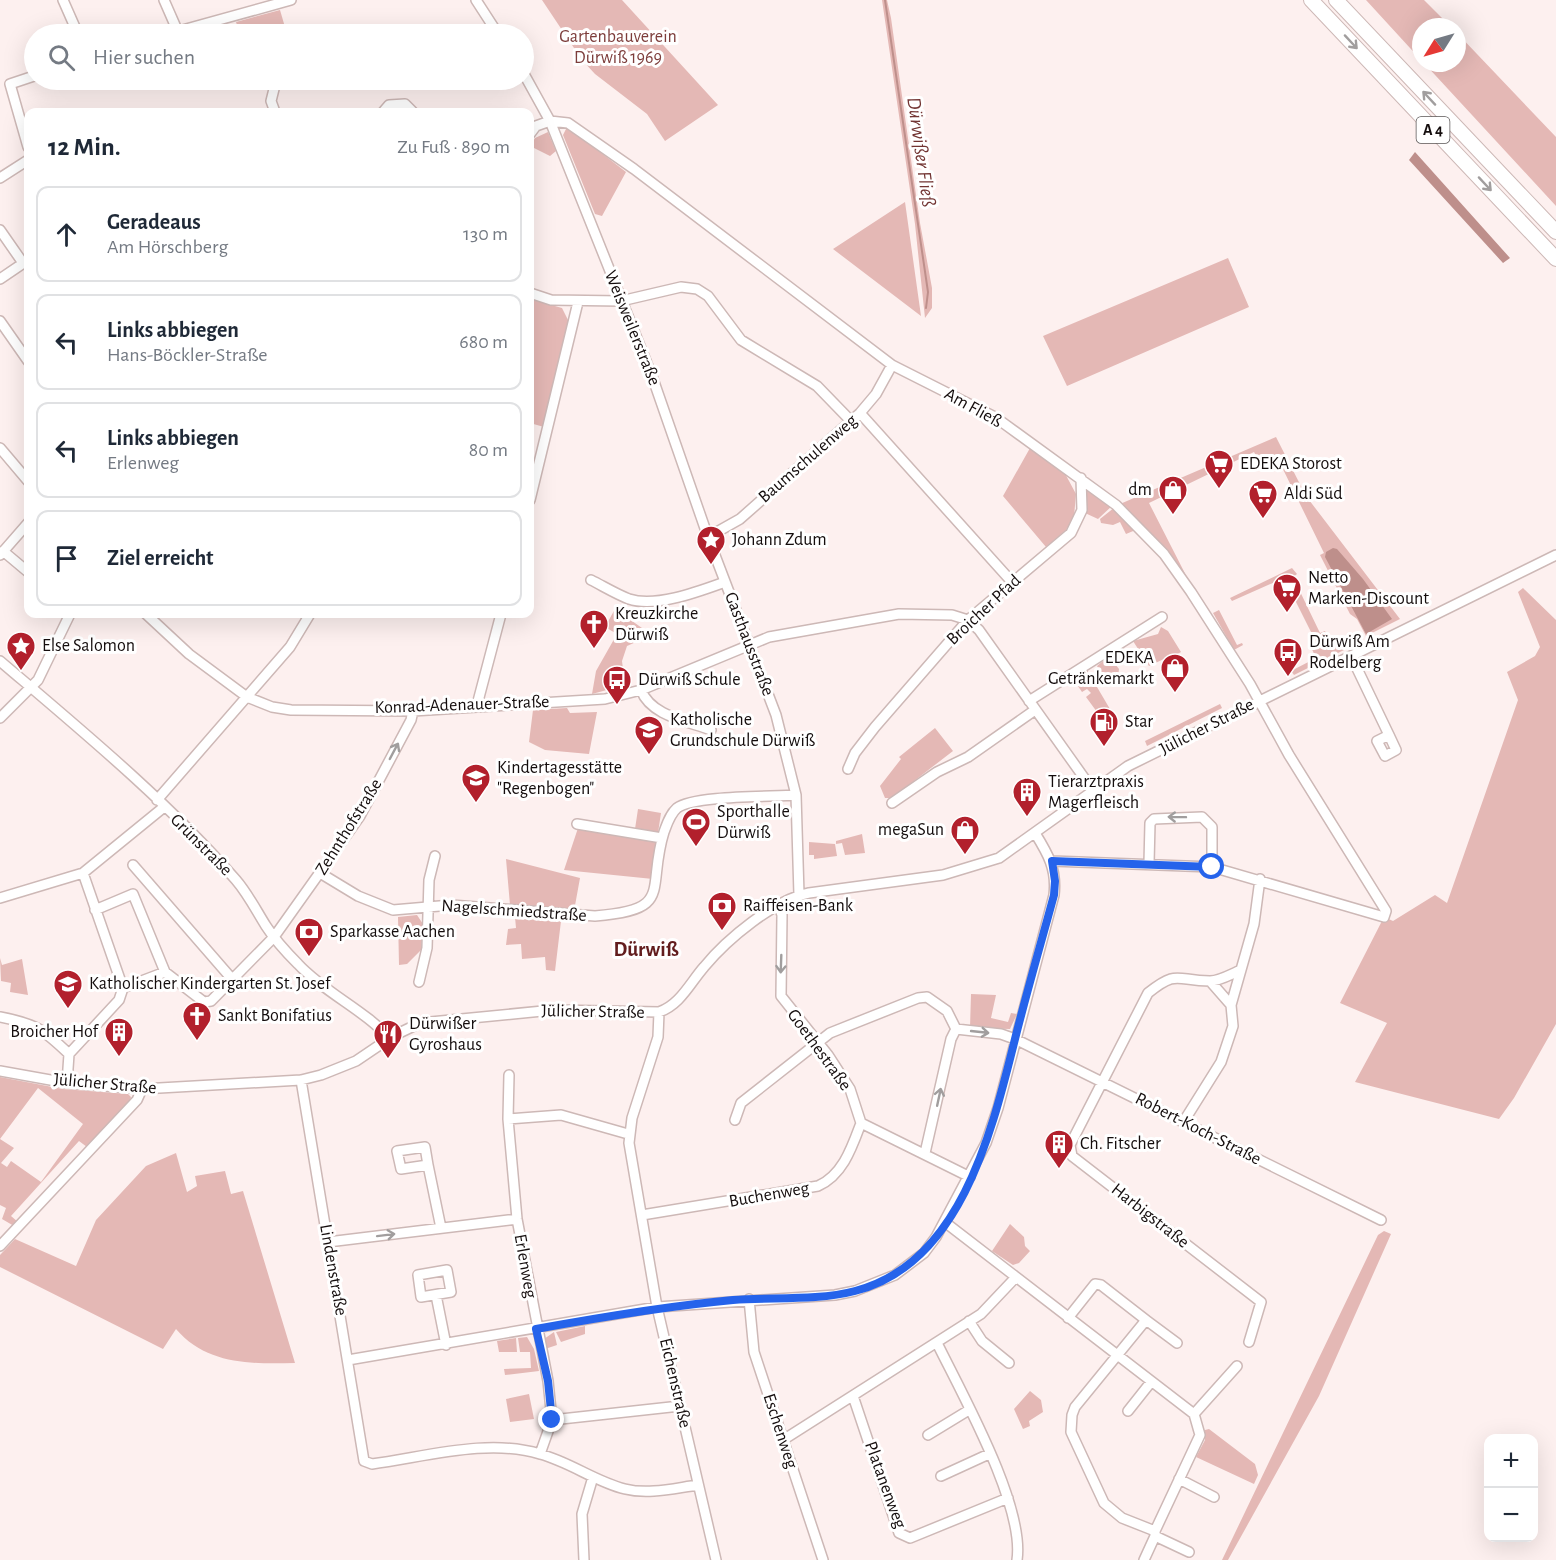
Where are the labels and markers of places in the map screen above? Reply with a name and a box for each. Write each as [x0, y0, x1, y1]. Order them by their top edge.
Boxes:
supermarket icon: EDEKA Storost [1203, 448, 1235, 490]
place label: EDEKA Storost [1240, 455, 1342, 473]
shop icon: dm [1157, 474, 1189, 516]
supermarket icon: Aldi Süd [1247, 478, 1279, 520]
place label: dm [1128, 481, 1152, 499]
place label: Aldi Süd [1284, 485, 1342, 503]
place icon: Johann Zdum [695, 524, 727, 566]
place label: Johann Zdum [732, 531, 827, 549]
place label: Netto Marken-Discount [1308, 569, 1429, 608]
supermarket icon: Netto Marken-Discount [1271, 572, 1303, 614]
place label: Kreuzkirche Dürwiß [615, 605, 698, 644]
church icon: Kreuzkirche Dürwiß [578, 608, 610, 650]
place icon: Else Salomon [5, 630, 37, 672]
place label: Dürwiß Am Rodelberg [1309, 633, 1390, 672]
bus stop icon: Dürwiß Am Rodelberg [1272, 636, 1304, 678]
place label: Else Salomon [42, 637, 135, 655]
place label: EDEKA Getränkemarkt [1048, 649, 1155, 688]
shop icon: EDEKA Getränkemarkt [1159, 652, 1191, 694]
bus stop icon: Dürwiß Schule [601, 664, 633, 706]
place label: Dürwiß Schule [638, 671, 741, 689]
fuel station icon: Star [1088, 706, 1120, 748]
place label: Katholische Grundschule Dürwiß [670, 711, 815, 750]
place label: Star [1125, 713, 1153, 731]
school or university icon: Katholische Grundschule Dürwiß [633, 714, 665, 756]
place label: Kindertagesstätte "Regenbogen" [497, 759, 622, 798]
school or university icon: Kindertagesstätte "Regenbogen" [460, 762, 492, 804]
place label: Tierarztpraxis Magerfleisch [1048, 773, 1144, 812]
building icon: Tierarztpraxis Magerfleisch [1011, 776, 1043, 818]
place label: Sporthalle Dürwiß [717, 803, 790, 842]
sports icon: Sporthalle Dürwiß [680, 806, 712, 848]
shop icon: megaSun [949, 814, 981, 856]
place label: megaSun [878, 821, 944, 839]
bank icon: Raiffeisen-Bank [706, 890, 738, 932]
place label: Raiffeisen-Bank [743, 897, 854, 915]
bank icon: Sparkasse Aachen [293, 916, 325, 958]
place label: Sparkasse Aachen [330, 923, 455, 941]
school or university icon: Katholischer Kindergarten St. Josef [52, 968, 84, 1010]
place label: Katholischer Kindergarten St. Josef [89, 975, 332, 993]
church icon: Sankt Bonifatius [181, 1000, 213, 1042]
place label: Sankt Bonifatius [218, 1007, 332, 1025]
place label: Dürwißer Gyroshaus [409, 1015, 482, 1054]
building icon: Broicher Hof [103, 1016, 135, 1058]
restaurant icon: Dürwißer Gyroshaus [372, 1018, 404, 1060]
place label: Broicher Hof [10, 1023, 100, 1041]
building icon: Ch. Fitscher [1043, 1128, 1075, 1170]
place label: Ch. Fitscher [1080, 1135, 1161, 1153]

